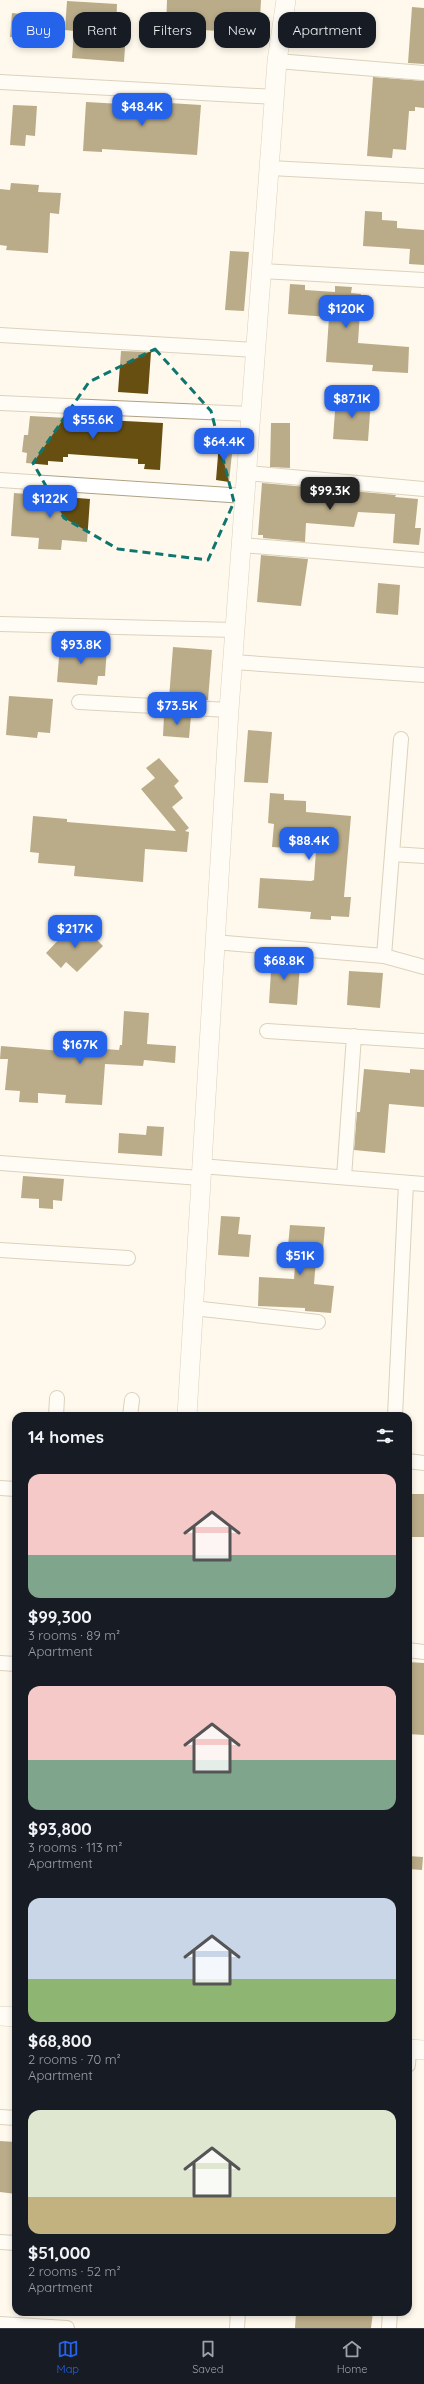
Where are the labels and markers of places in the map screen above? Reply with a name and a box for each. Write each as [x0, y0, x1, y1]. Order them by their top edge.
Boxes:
pin: $48.4K [109, 93, 175, 127]
pin: $120K [318, 295, 374, 329]
pin: $87.1K [319, 385, 385, 419]
pin: $55.6K [60, 406, 126, 440]
pin: $64.4K [191, 428, 257, 462]
pin: $99.3K [297, 477, 363, 511]
pin: $122K [22, 485, 78, 519]
pin: $93.8K [48, 631, 114, 665]
pin: $73.5K [144, 692, 210, 726]
pin: $88.4K [276, 827, 342, 861]
pin: $217K [47, 915, 103, 949]
pin: $68.8K [251, 947, 317, 981]
pin: $167K [52, 1031, 108, 1065]
pin: $51K [276, 1242, 324, 1276]

